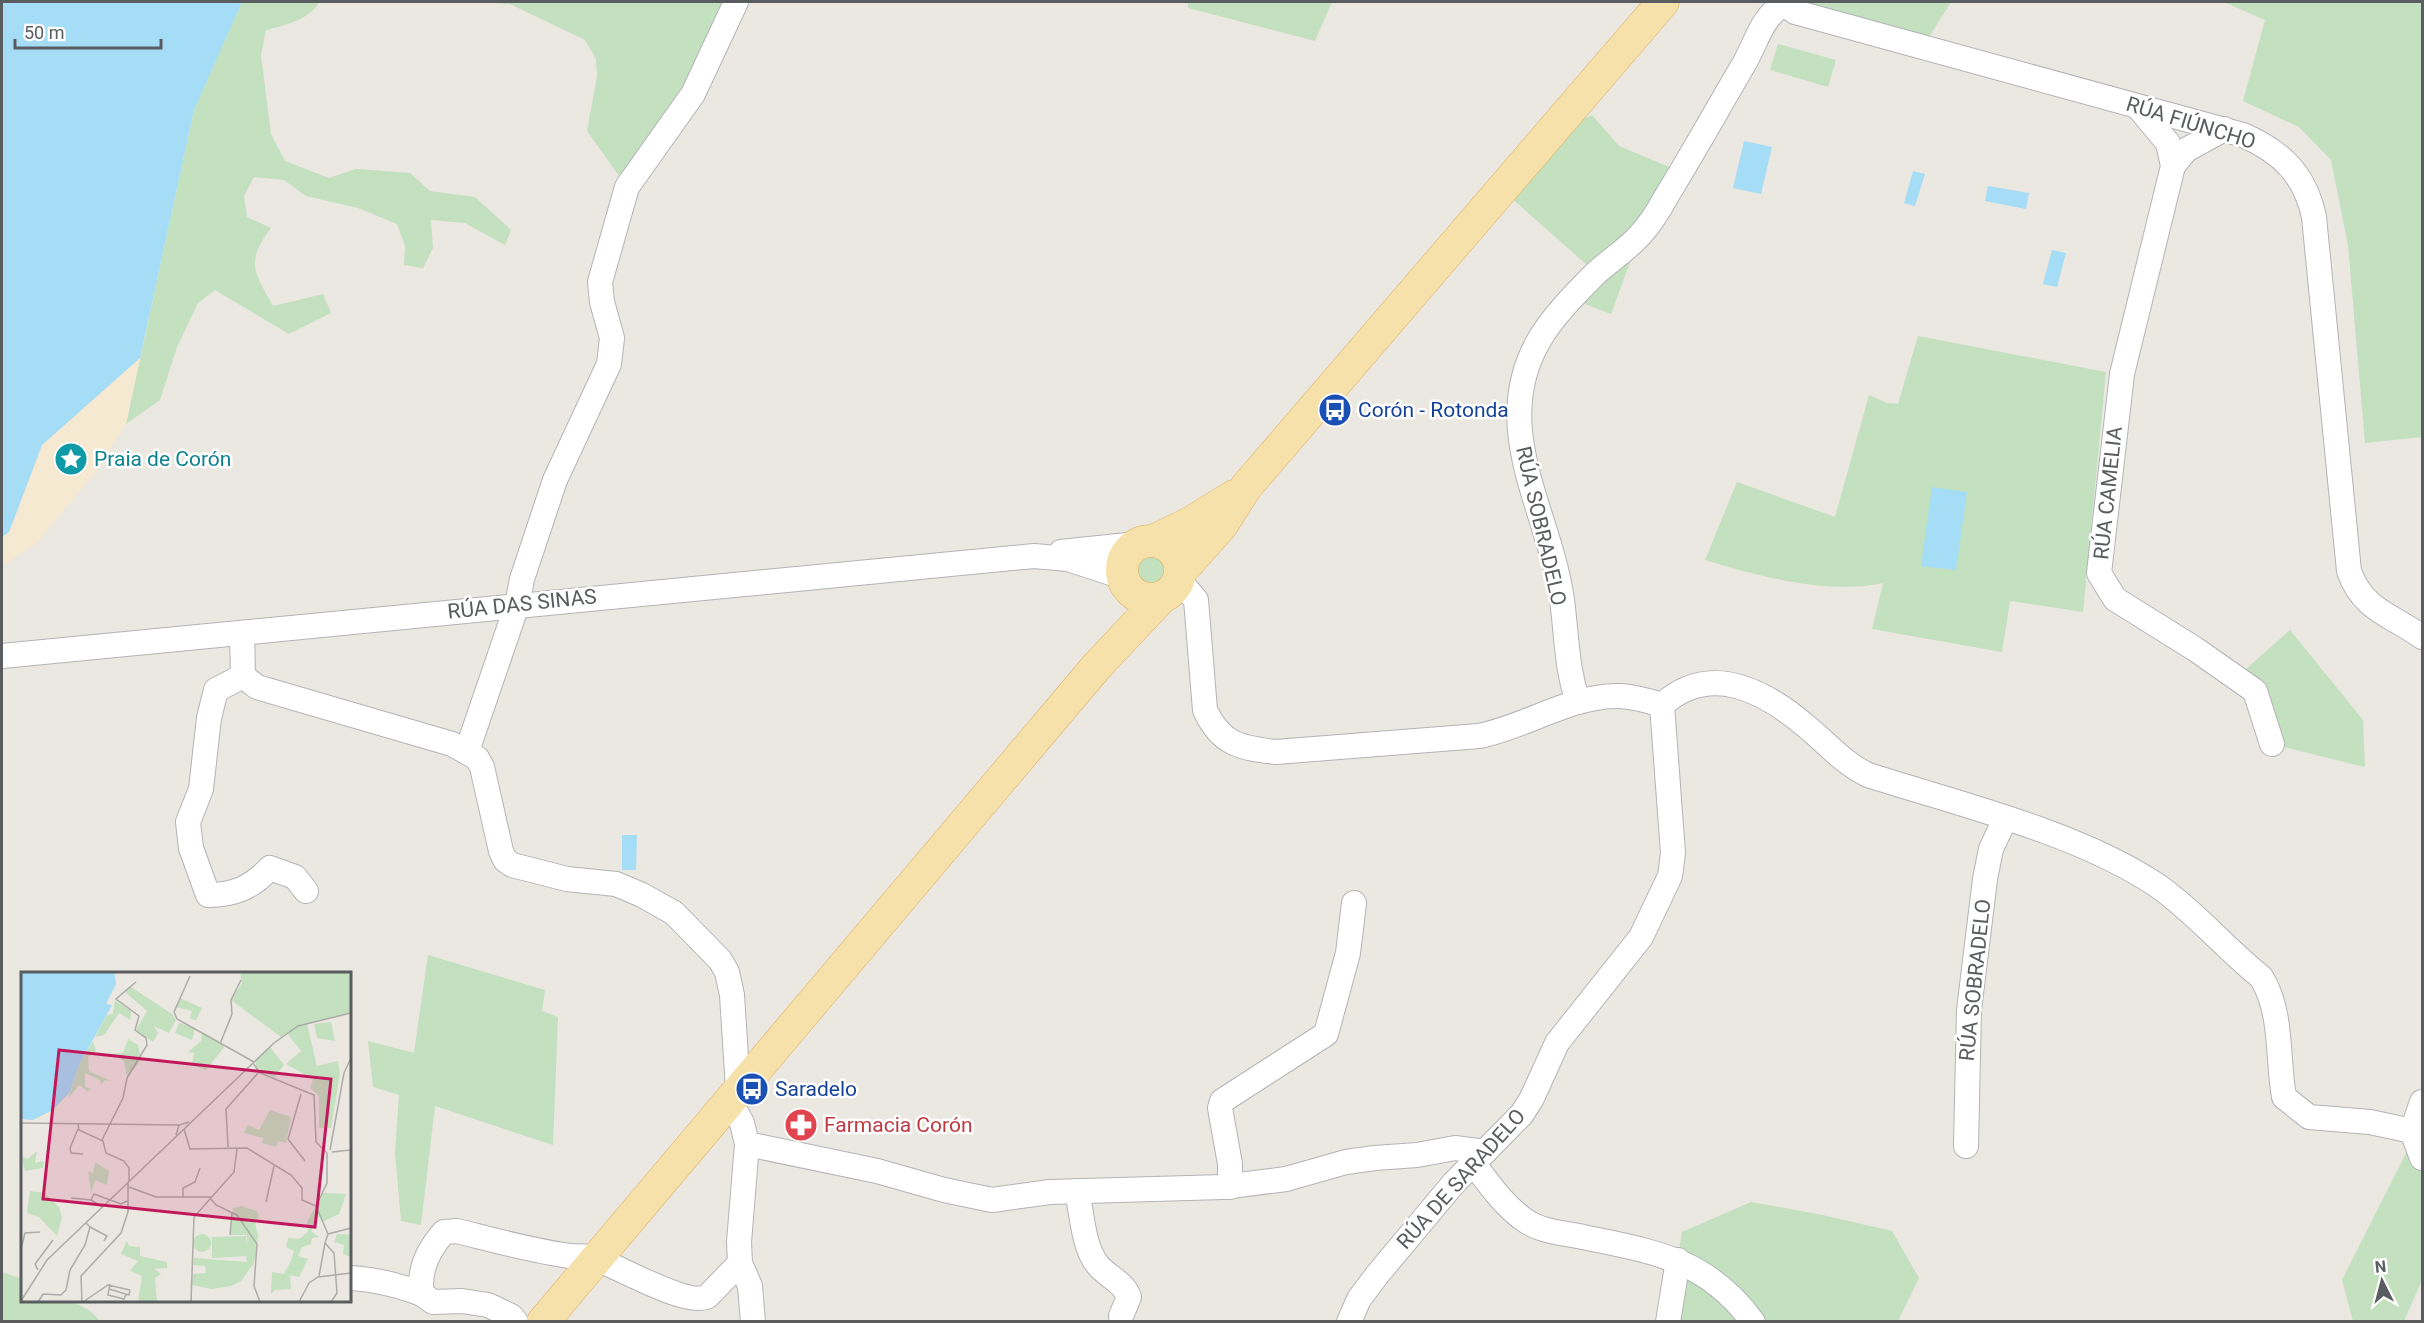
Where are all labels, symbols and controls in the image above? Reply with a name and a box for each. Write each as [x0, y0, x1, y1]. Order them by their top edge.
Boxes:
scale bar [15, 12, 160, 50]
text: 50 m [24, 22, 64, 43]
street label: RÚA FIÚNCHO [2123, 92, 2259, 154]
bus stop icon: Corón - Rotonda [1317, 392, 1353, 428]
place label: Corón - Rotonda [1358, 398, 1509, 422]
street label: RÚA CAMELIA [2089, 425, 2127, 561]
place icon: Praia de Corón [53, 441, 89, 477]
street label: RÚA SOBRADELO [1511, 444, 1571, 608]
place label: Praia de Corón [94, 447, 231, 471]
street label: RÚA DAS SINAS [446, 584, 598, 624]
street label: RÚA SOBRADELO [1955, 898, 1995, 1062]
inset map [21, 972, 351, 1302]
bus stop icon: Saradelo [734, 1071, 770, 1107]
place label: Saradelo [775, 1077, 857, 1101]
street label: RÚA DE SARADELO [1392, 1104, 1530, 1254]
pharmacy icon: Farmacia Corón [783, 1107, 819, 1143]
place label: Farmacia Corón [824, 1113, 973, 1137]
north arrow [2352, 1251, 2412, 1311]
text: N [2374, 1257, 2387, 1277]

